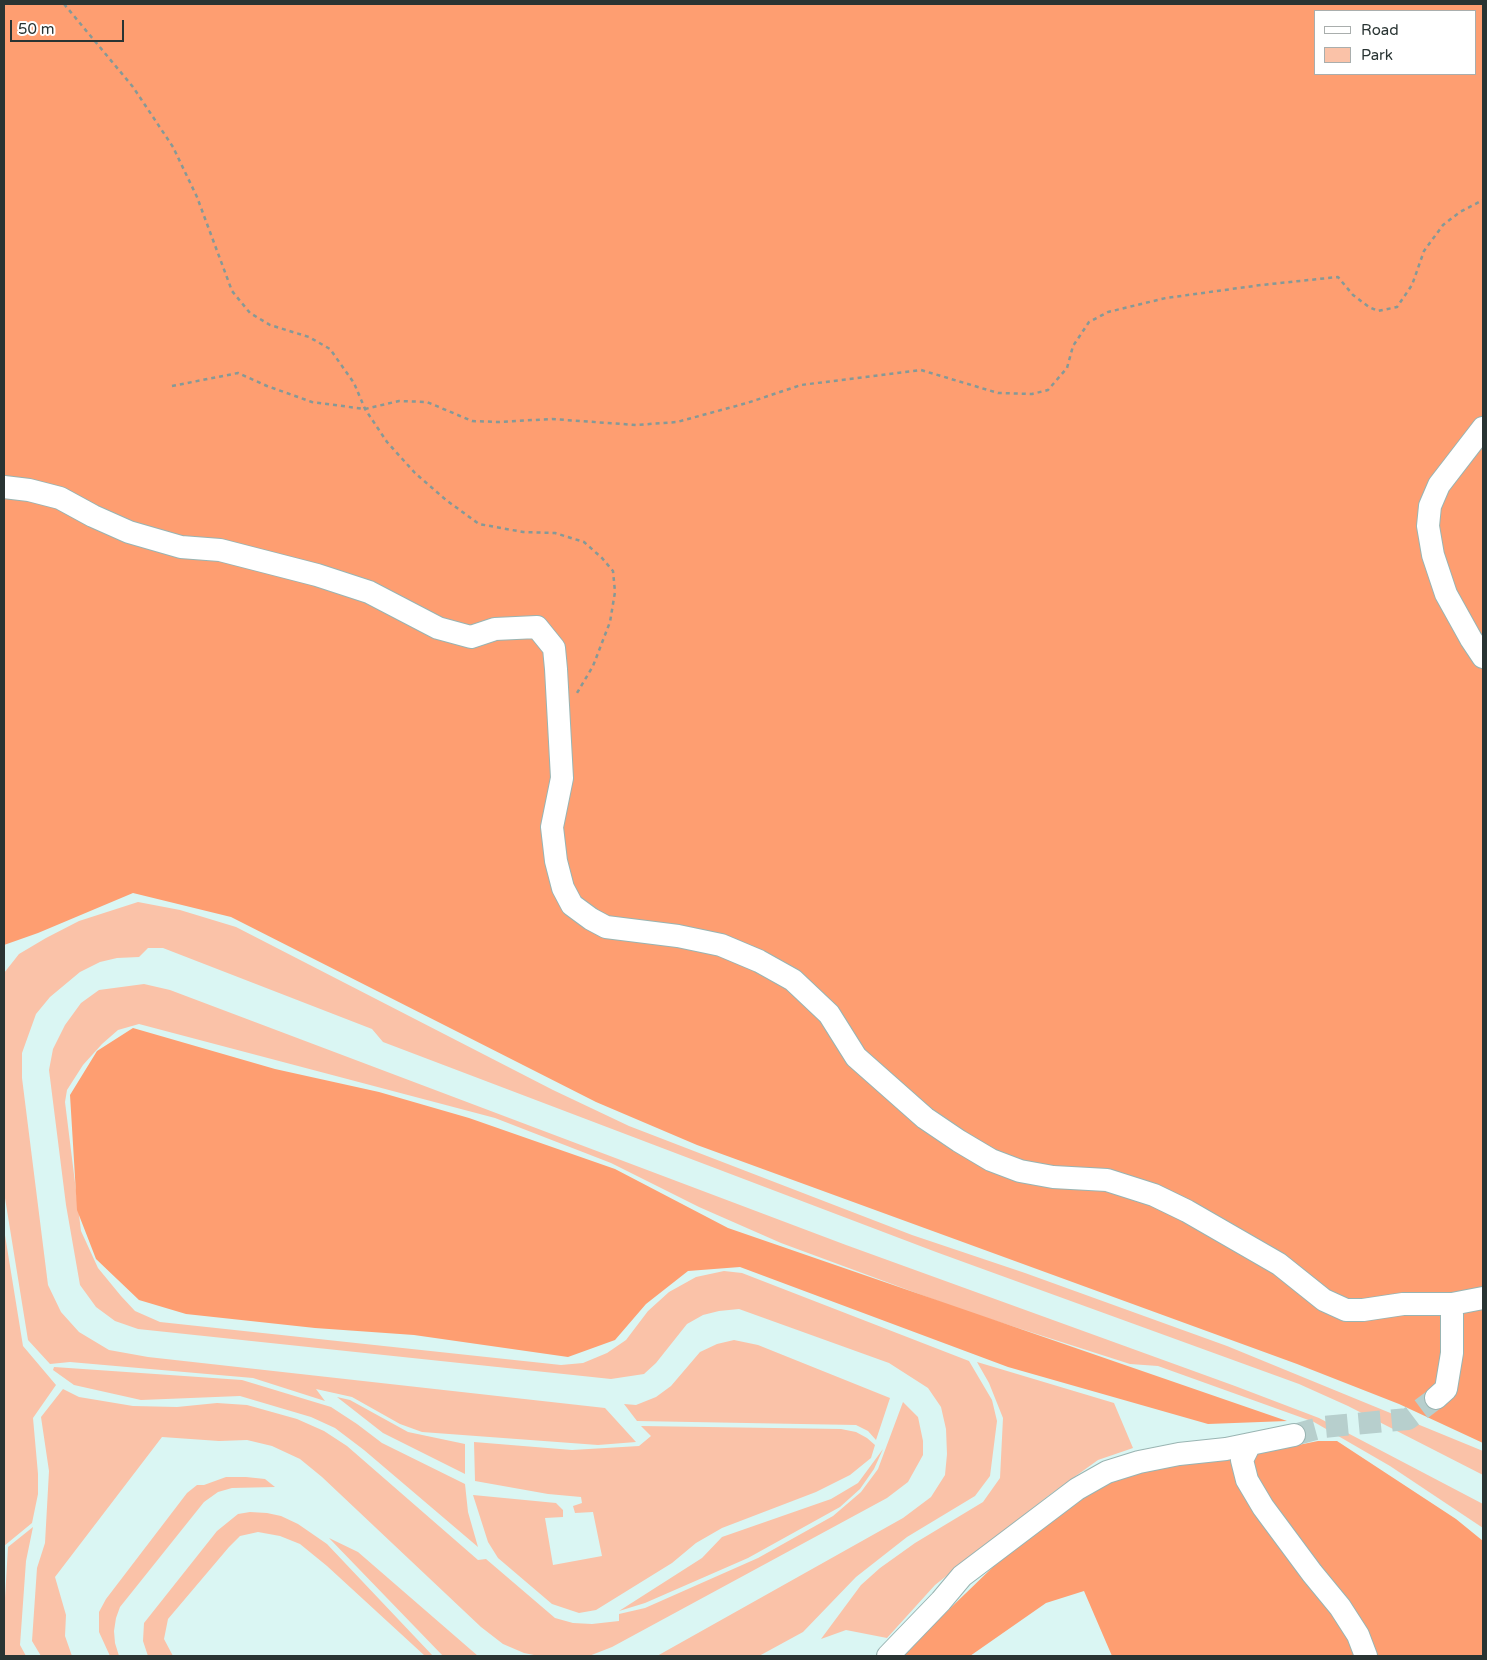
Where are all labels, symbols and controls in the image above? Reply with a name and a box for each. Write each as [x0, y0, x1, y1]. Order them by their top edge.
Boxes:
scale bar [12, 10, 126, 42]
legend [1314, 10, 1477, 75]
text: 50 m [18, 20, 55, 38]
text: Road [1361, 21, 1399, 39]
text: Park [1361, 46, 1393, 64]

